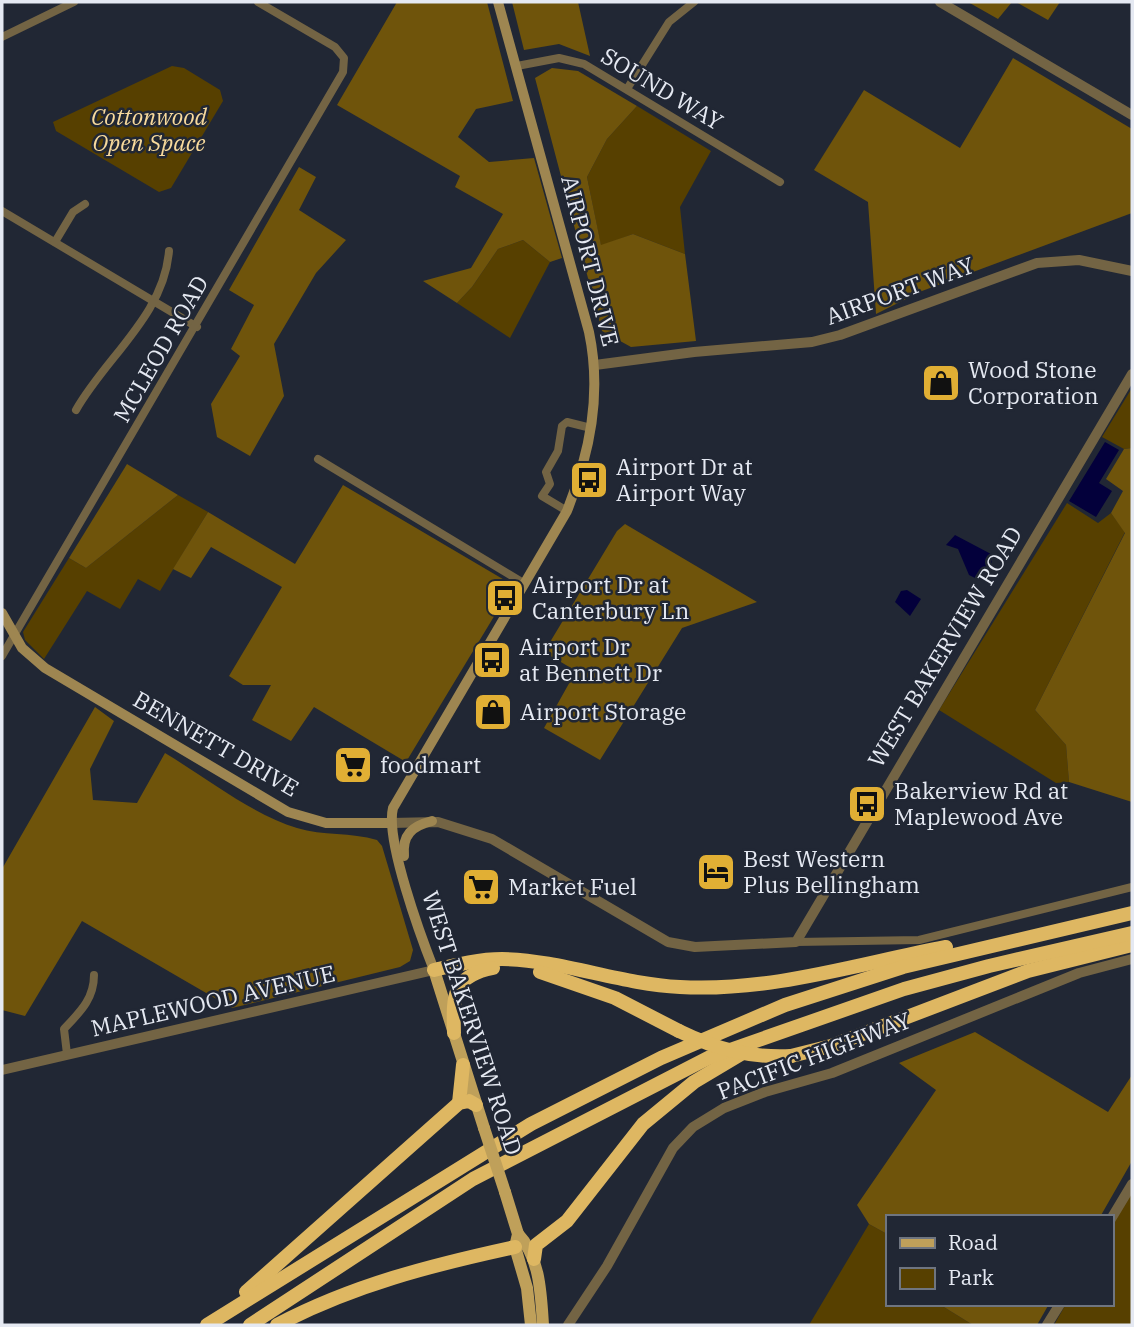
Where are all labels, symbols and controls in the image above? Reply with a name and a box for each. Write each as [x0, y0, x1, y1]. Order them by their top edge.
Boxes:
street label: SOUND WAY [596, 40, 729, 136]
park label: Cottonwood Open Space [91, 101, 208, 157]
street label: AIRPORT DRIVE [555, 172, 627, 349]
street label: AIRPORT WAY [821, 249, 978, 331]
street label: MCLEOD ROAD [106, 270, 214, 427]
place label: Wood Stone Corporation [968, 354, 1099, 410]
shop icon: Wood Stone Corporation [920, 362, 962, 404]
place label: Airport Dr at Airport Way [616, 451, 753, 507]
bus stop icon: Airport Dr at Airport Way [568, 459, 610, 501]
street label: WEST BAKERVIEW ROAD [860, 521, 1028, 772]
place label: Airport Dr at Canterbury Ln [532, 569, 689, 625]
bus stop icon: Airport Dr at Canterbury Ln [484, 577, 526, 619]
place label: Airport Dr at Bennett Dr [519, 631, 662, 687]
bus stop icon: Airport Dr at Bennett Dr [471, 639, 513, 681]
street label: BENNETT DRIVE [128, 684, 305, 803]
shop icon: Airport Storage [472, 691, 514, 733]
place label: Airport Storage [520, 696, 686, 726]
supermarket icon: foodmart [332, 744, 374, 786]
place label: foodmart [380, 749, 481, 779]
place label: Bakerview Rd at Maplewood Ave [894, 775, 1068, 831]
bus stop icon: Bakerview Rd at Maplewood Ave [846, 783, 888, 825]
place label: Best Western Plus Bellingham [743, 843, 920, 899]
hotel icon: Best Western Plus Bellingham [695, 851, 737, 893]
supermarket icon: Market Fuel [460, 866, 502, 908]
place label: Market Fuel [508, 871, 637, 901]
street label: WEST BAKERVIEW ROAD [416, 887, 530, 1159]
street label: MAPLEWOOD AVENUE [88, 957, 338, 1043]
street label: PACIFIC HIGHWAY [712, 1004, 915, 1106]
legend [886, 1215, 1113, 1306]
text: Road [948, 1228, 998, 1256]
text: Park [948, 1263, 995, 1291]

